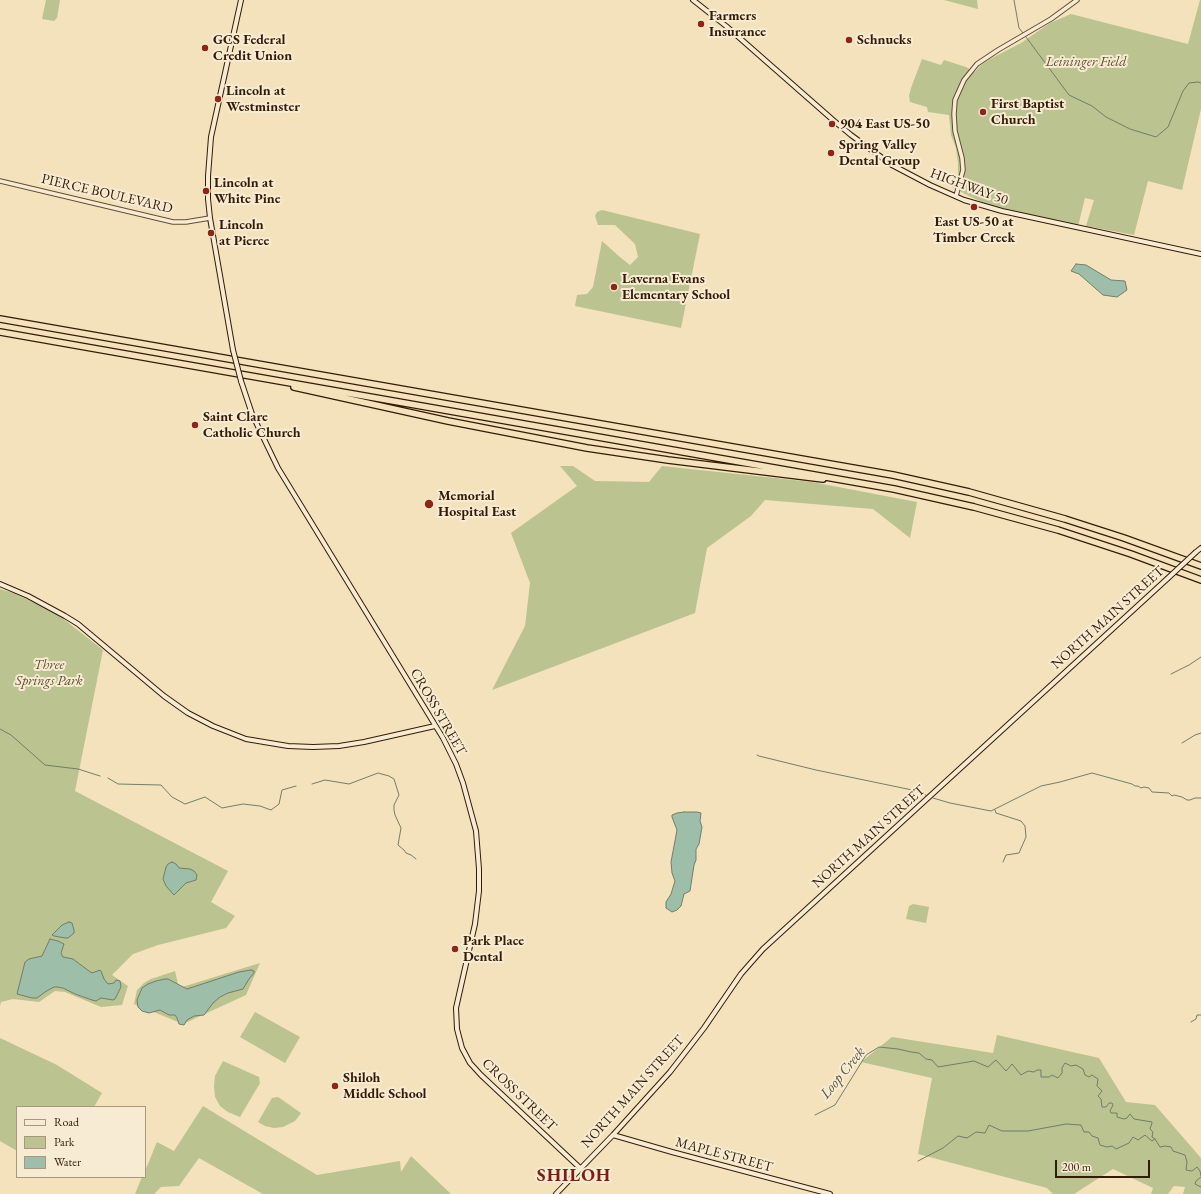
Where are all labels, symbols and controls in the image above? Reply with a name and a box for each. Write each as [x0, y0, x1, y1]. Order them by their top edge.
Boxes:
place label: Farmers Insurance [709, 8, 766, 40]
marker: Farmers Insurance [696, 19, 706, 29]
place label: GCS Federal Credit Union [213, 32, 292, 64]
place label: Schnucks [857, 32, 912, 48]
marker: Schnucks [844, 35, 854, 45]
marker: GCS Federal Credit Union [200, 43, 210, 53]
park label: Leininger Field [1046, 54, 1126, 70]
place label: Lincoln at Westminster [226, 83, 300, 116]
marker: Lincoln at Westminster [213, 94, 223, 104]
place label: First Baptist Church [991, 96, 1064, 128]
marker: First Baptist Church [978, 107, 988, 117]
place label: 904 East US-50 [840, 116, 930, 132]
marker: 904 East US-50 [827, 119, 837, 129]
place label: Spring Valley Dental Group [839, 137, 920, 170]
marker: Spring Valley Dental Group [826, 148, 836, 158]
street label: HIGHWAY 50 [928, 165, 1010, 209]
street label: PIERCE BOULEVARD [40, 171, 174, 217]
place label: Lincoln at White Pine [214, 175, 281, 208]
marker: Lincoln at White Pine [201, 186, 211, 196]
marker: East US-50 at Timber Creek [969, 202, 979, 212]
place label: East US-50 at Timber Creek [933, 214, 1015, 246]
place label: Lincoln at Pierce [219, 217, 269, 250]
marker: Lincoln at Pierce [206, 228, 216, 238]
place label: Laverna Evans Elementary School [622, 271, 730, 304]
marker: Laverna Evans Elementary School [609, 282, 619, 292]
place label: Saint Clare Catholic Church [203, 409, 301, 442]
marker: Saint Clare Catholic Church [190, 420, 200, 430]
place label: Memorial Hospital East [438, 488, 516, 520]
marker: Memorial Hospital East [423, 498, 435, 510]
street label: NORTH MAIN STREET [1048, 563, 1168, 673]
park label: Three Springs Park [15, 657, 83, 690]
street label: CROSS STREET [406, 666, 470, 758]
street label: NORTH MAIN STREET [809, 782, 929, 892]
place label: Park Place Dental [463, 933, 524, 966]
marker: Park Place Dental [450, 944, 460, 954]
street label: NORTH MAIN STREET [578, 1032, 688, 1152]
water label: Loop Creek [817, 1043, 869, 1103]
street label: CROSS STREET [478, 1055, 560, 1135]
place label: Shiloh Middle School [343, 1070, 427, 1102]
marker: Shiloh Middle School [330, 1081, 340, 1091]
legend [16, 1106, 146, 1178]
text: Road [54, 1114, 79, 1130]
text: Park [54, 1134, 74, 1150]
street label: MAPLE STREET [674, 1134, 774, 1176]
scale bar [1057, 1152, 1152, 1178]
text: Water [54, 1154, 81, 1170]
text: 200 m [1062, 1159, 1091, 1175]
district label: SHILOH [537, 1165, 611, 1187]

